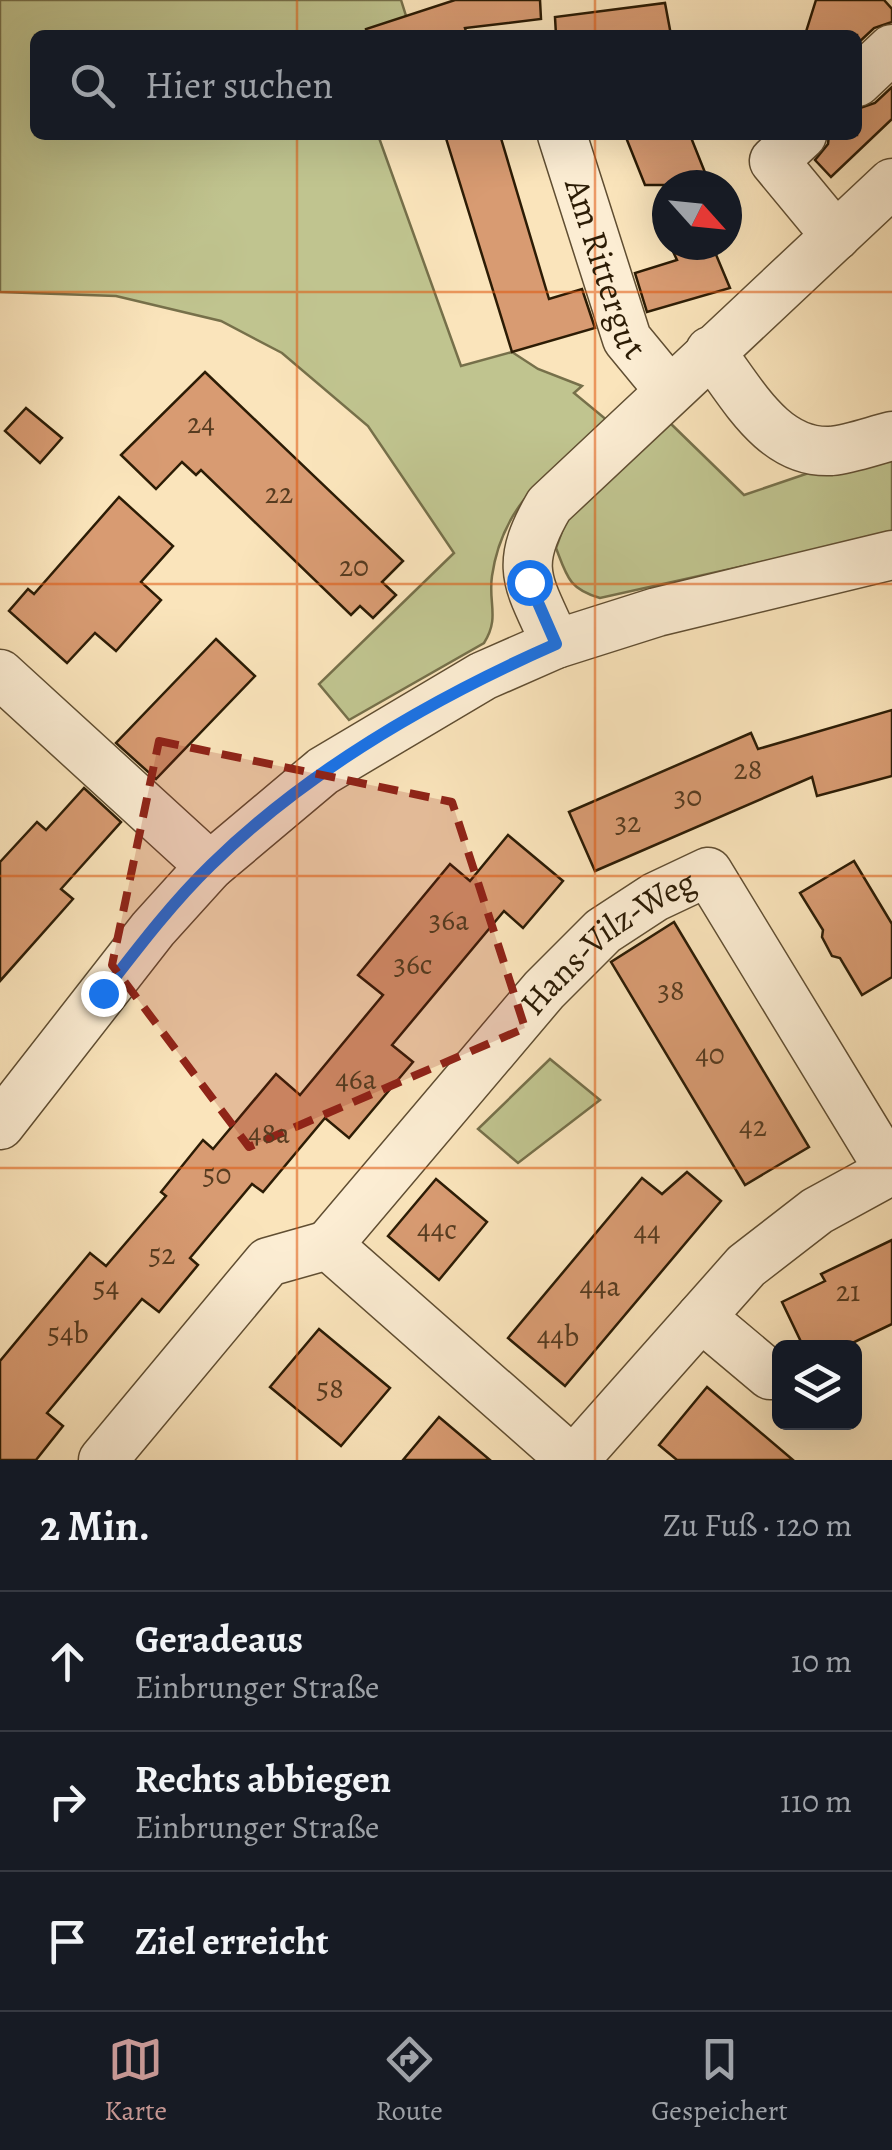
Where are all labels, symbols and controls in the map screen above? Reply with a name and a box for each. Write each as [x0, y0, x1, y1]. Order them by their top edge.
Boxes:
search box [30, 30, 862, 140]
icon: search [65, 58, 120, 113]
text: Hier suchen [145, 59, 333, 111]
north arrow [652, 170, 742, 260]
street label: Am Rittergut [553, 171, 658, 369]
house number: 24 [187, 403, 215, 443]
house number: 22 [265, 473, 293, 513]
house number: 20 [339, 546, 369, 586]
route start [507, 560, 553, 606]
house number: 28 [734, 749, 762, 789]
house number: 30 [674, 776, 702, 816]
house number: 32 [615, 802, 641, 842]
street label: Hans-Vilz-Weg [509, 857, 704, 1025]
house number: 36a [429, 900, 469, 940]
house number: 36c [393, 944, 433, 984]
house number: 38 [657, 970, 685, 1010]
route end [81, 971, 127, 1017]
house number: 40 [695, 1034, 725, 1074]
house number: 46a [335, 1059, 377, 1099]
house number: 42 [739, 1106, 767, 1146]
house number: 48a [248, 1113, 290, 1153]
house number: 50 [203, 1154, 231, 1194]
house number: 44c [417, 1209, 457, 1249]
house number: 44 [633, 1211, 661, 1251]
house number: 52 [148, 1234, 176, 1274]
house number: 44a [579, 1266, 621, 1306]
house number: 54 [93, 1267, 119, 1307]
house number: 21 [836, 1271, 860, 1311]
house number: 54b [47, 1313, 89, 1353]
house number: 44b [537, 1316, 579, 1356]
map controls [772, 1340, 862, 1430]
button: layers [772, 1340, 862, 1430]
house number: 58 [316, 1368, 344, 1408]
text: 2 Min. [40, 1497, 150, 1554]
text: Zu Fuß · 120 m [663, 1503, 852, 1547]
text: Geradeaus [135, 1613, 303, 1665]
icon: ahead [40, 1634, 95, 1689]
text: 10 m [791, 1639, 852, 1683]
text: Einbrunger Straße [135, 1665, 379, 1709]
text: Rechts abbiegen [135, 1753, 391, 1805]
icon: right [40, 1774, 95, 1829]
text: 110 m [780, 1779, 852, 1823]
text: Einbrunger Straße [135, 1805, 379, 1849]
icon: arrive [40, 1914, 95, 1969]
text: Ziel erreicht [135, 1915, 329, 1967]
tab: Karte [104, 2032, 167, 2130]
tab: Route [376, 2032, 443, 2130]
tab: Gespeichert [651, 2032, 788, 2130]

